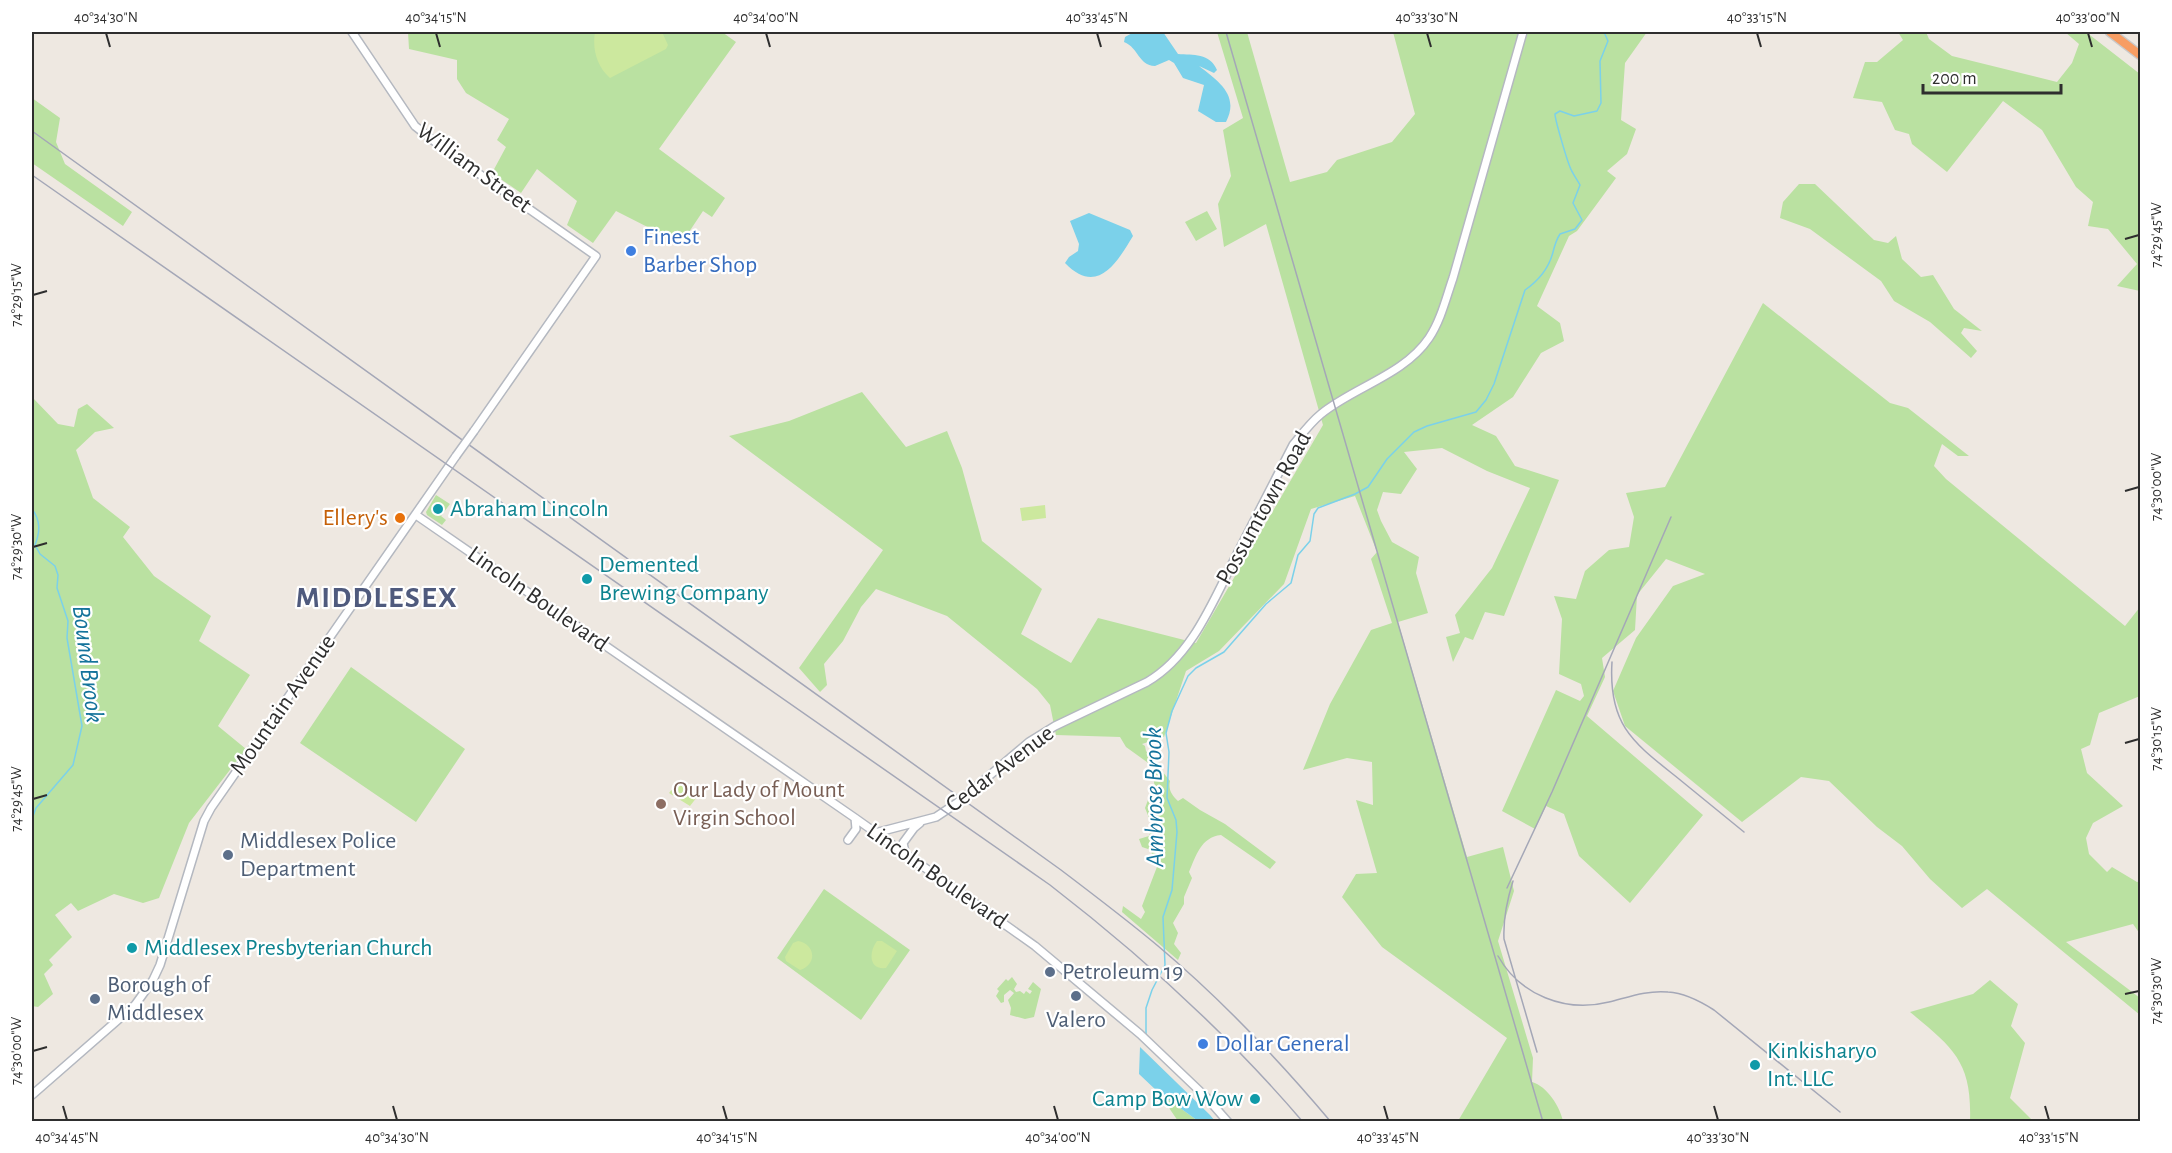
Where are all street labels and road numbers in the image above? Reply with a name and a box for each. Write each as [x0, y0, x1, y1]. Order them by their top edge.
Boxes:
street label: William Street [412, 118, 536, 218]
street label: Possumtown Road [1212, 427, 1316, 589]
street label: Lincoln Boulevard [463, 542, 613, 656]
street label: Mountain Avenue [226, 630, 340, 780]
street label: Cedar Avenue [942, 721, 1058, 817]
street label: Lincoln Boulevard [862, 819, 1012, 933]

